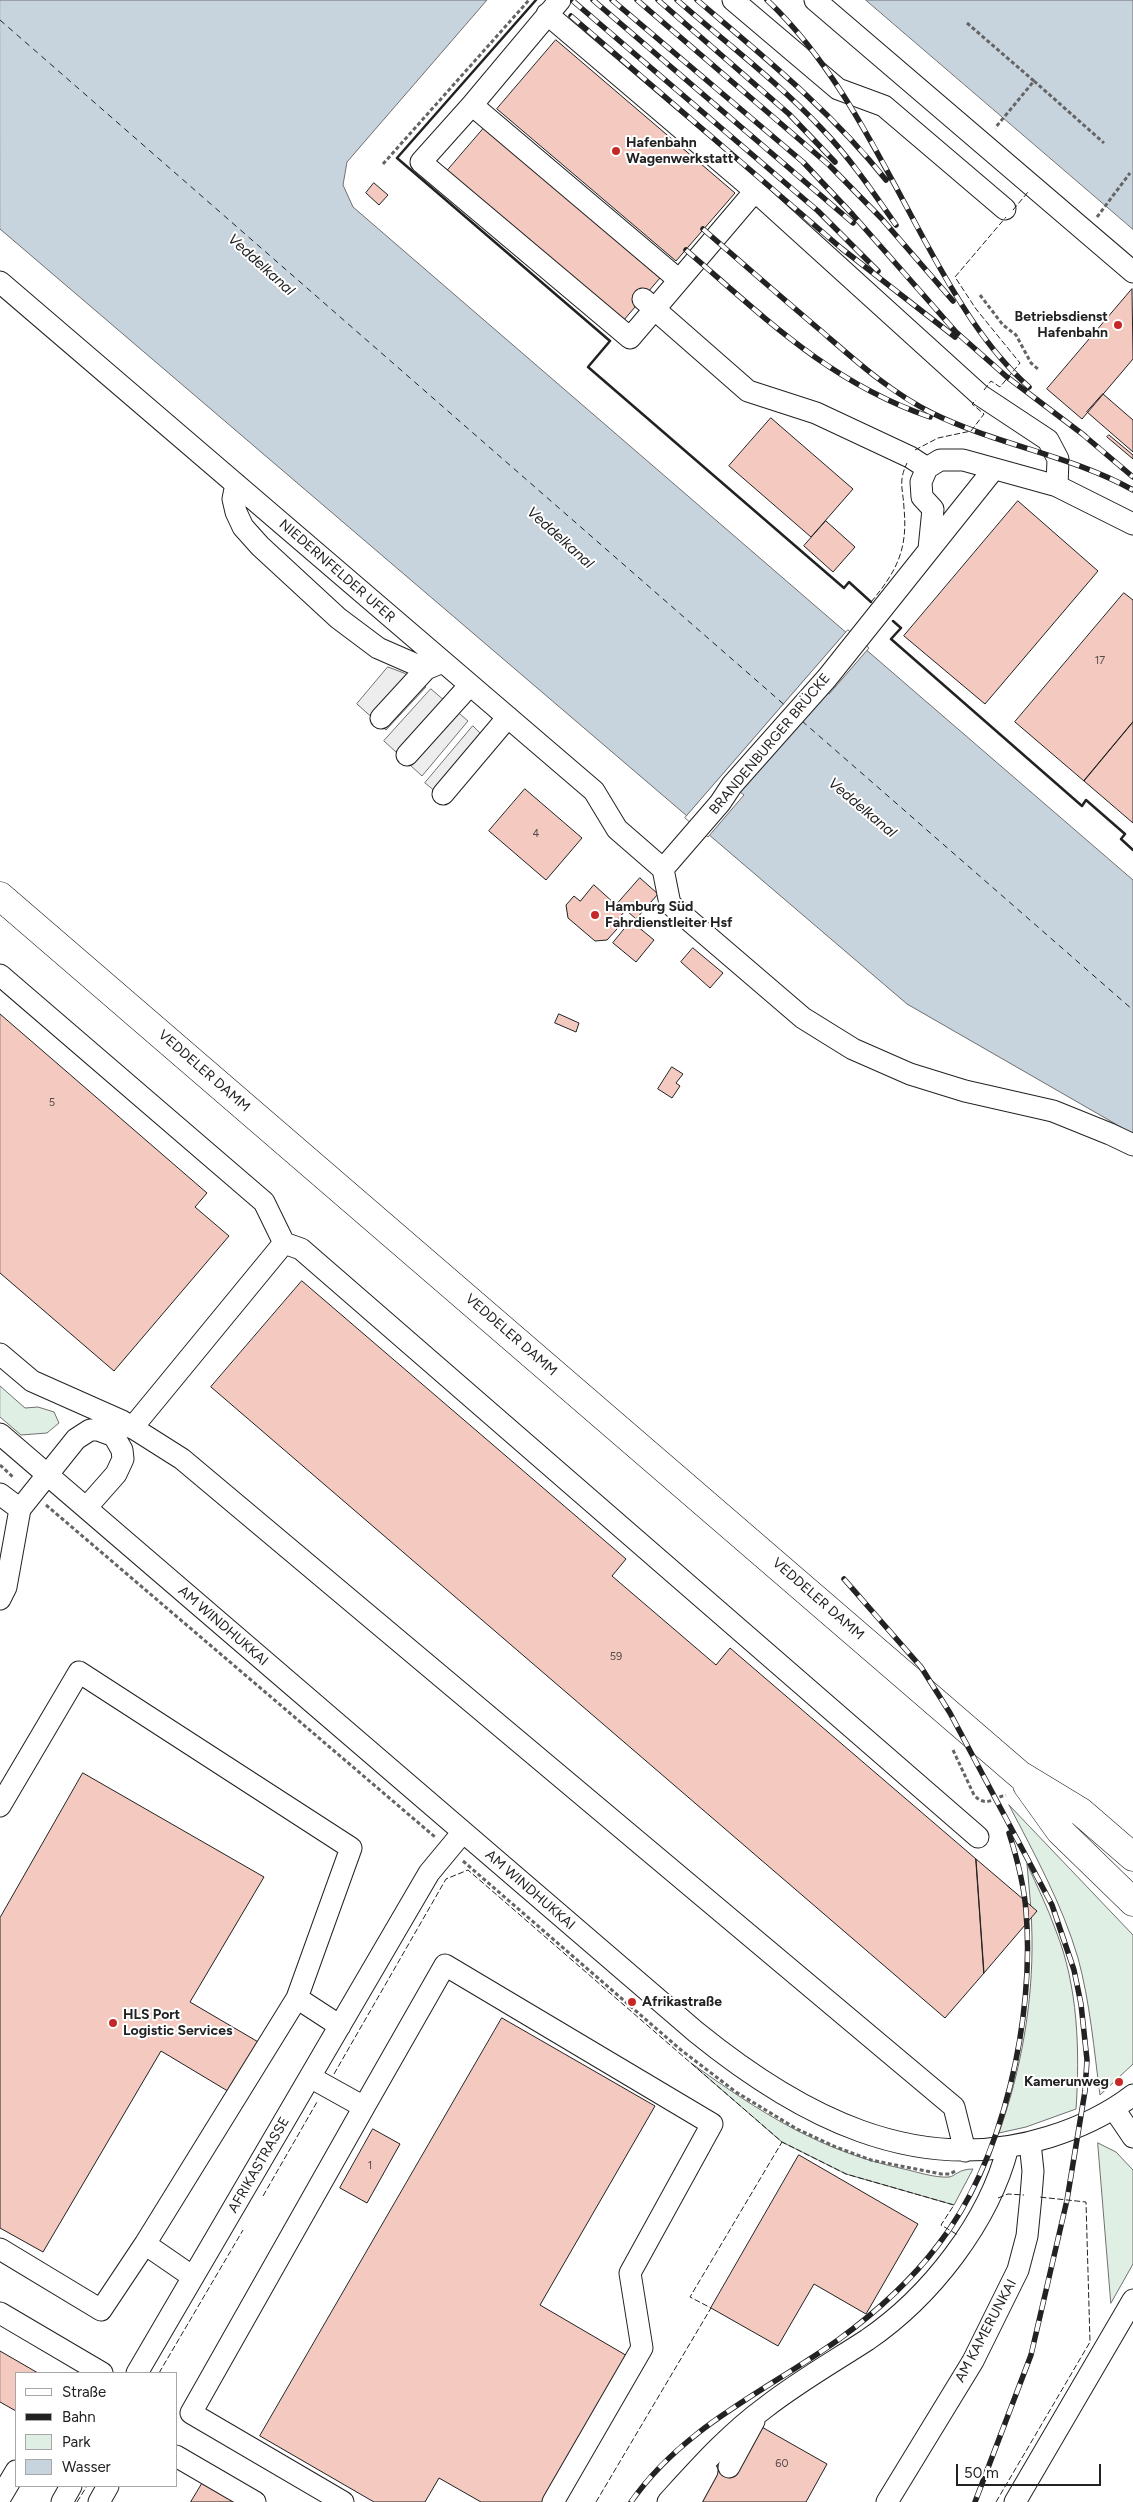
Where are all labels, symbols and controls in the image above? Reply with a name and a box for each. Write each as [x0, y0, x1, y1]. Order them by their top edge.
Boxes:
place label: Hafenbahn Wagenwerkstatt [626, 135, 733, 168]
marker: Hafenbahn Wagenwerkstatt [610, 145, 622, 157]
water label: Veddelkanal [224, 230, 298, 300]
place label: Betriebsdienst Hafenbahn [1015, 309, 1108, 342]
marker: Betriebsdienst Hafenbahn [1112, 319, 1124, 331]
water label: Veddelkanal [523, 503, 597, 573]
street label: NIEDERNFELDER UFER [276, 516, 398, 626]
house number: 17 [1095, 654, 1105, 668]
street label: BRANDENBURGER BRÜCKE [706, 670, 834, 818]
water label: Veddelkanal [824, 774, 900, 842]
house number: 4 [533, 827, 539, 841]
place label: Hamburg Süd Fahrdienstleiter Hsf [605, 899, 733, 932]
marker: Hamburg Süd Fahrdienstleiter Hsf [589, 909, 601, 921]
street label: VEDDELER DAMM [155, 1027, 253, 1115]
house number: 5 [49, 1096, 55, 1110]
street label: VEDDELER DAMM [462, 1291, 560, 1379]
street label: VEDDELER DAMM [769, 1555, 867, 1643]
street label: AM WINDHUKKAI [175, 1583, 271, 1669]
house number: 59 [610, 1650, 622, 1664]
street label: AM WINDHUKKAI [482, 1847, 578, 1933]
place label: Afrikastraße [642, 1994, 722, 2010]
marker: Afrikastraße [626, 1996, 638, 2008]
place label: HLS Port Logistic Services [123, 2007, 232, 2040]
marker: HLS Port Logistic Services [107, 2017, 119, 2029]
place label: Kamerunweg [1024, 2074, 1109, 2090]
marker: Kamerunweg [1113, 2076, 1125, 2088]
street label: AFRIKASTRASSE [225, 2114, 293, 2216]
house number: 1 [368, 2159, 372, 2173]
street label: AM KAMERUNKAI [952, 2277, 1020, 2385]
legend [15, 2372, 178, 2487]
text: Straße [62, 2383, 106, 2401]
text: Bahn [62, 2408, 96, 2426]
text: Park [62, 2433, 91, 2451]
scale bar [958, 2454, 1103, 2486]
house number: 60 [775, 2457, 789, 2471]
text: Wasser [62, 2458, 111, 2476]
text: 50 m [964, 2464, 999, 2482]

